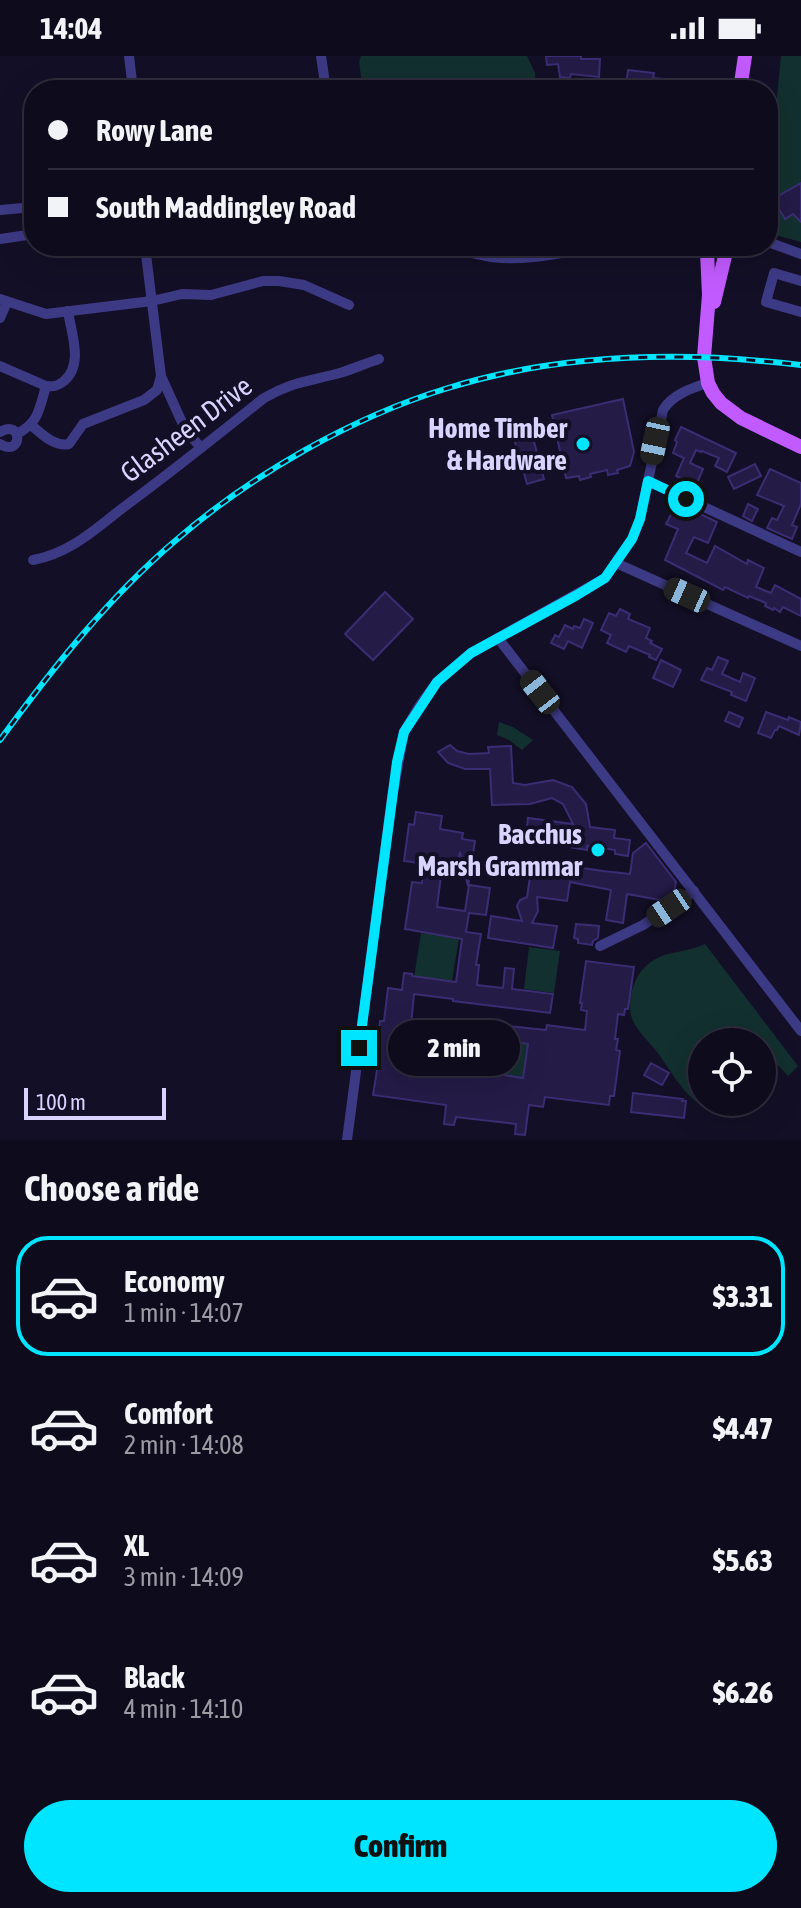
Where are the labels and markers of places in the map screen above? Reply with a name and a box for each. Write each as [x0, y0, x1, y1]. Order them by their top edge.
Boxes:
place label: Home Timber & Hardware [428, 412, 568, 476]
marker: Home Timber & Hardware [574, 435, 592, 453]
place label: Bacchus Marsh Grammar [417, 818, 583, 882]
marker: Bacchus Marsh Grammar [589, 841, 607, 859]

